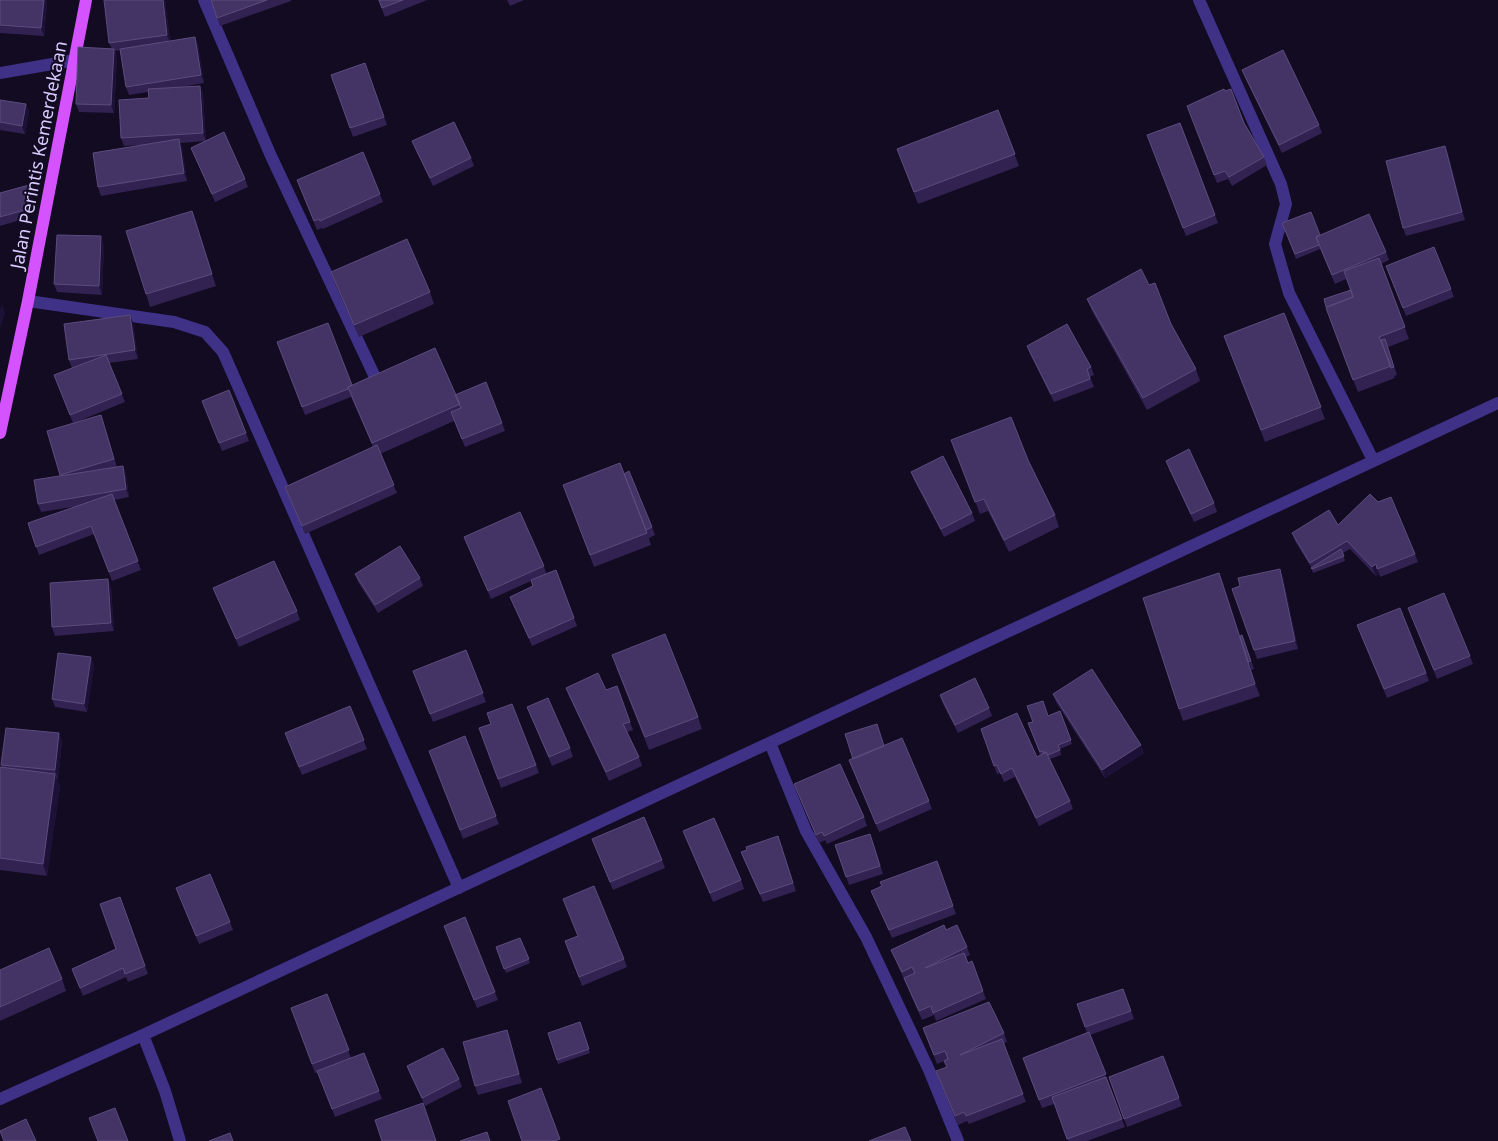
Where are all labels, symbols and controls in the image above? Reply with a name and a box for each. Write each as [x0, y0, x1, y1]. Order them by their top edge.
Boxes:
street label: Jalan Perintis Kemerdekaan [4, 39, 72, 273]

